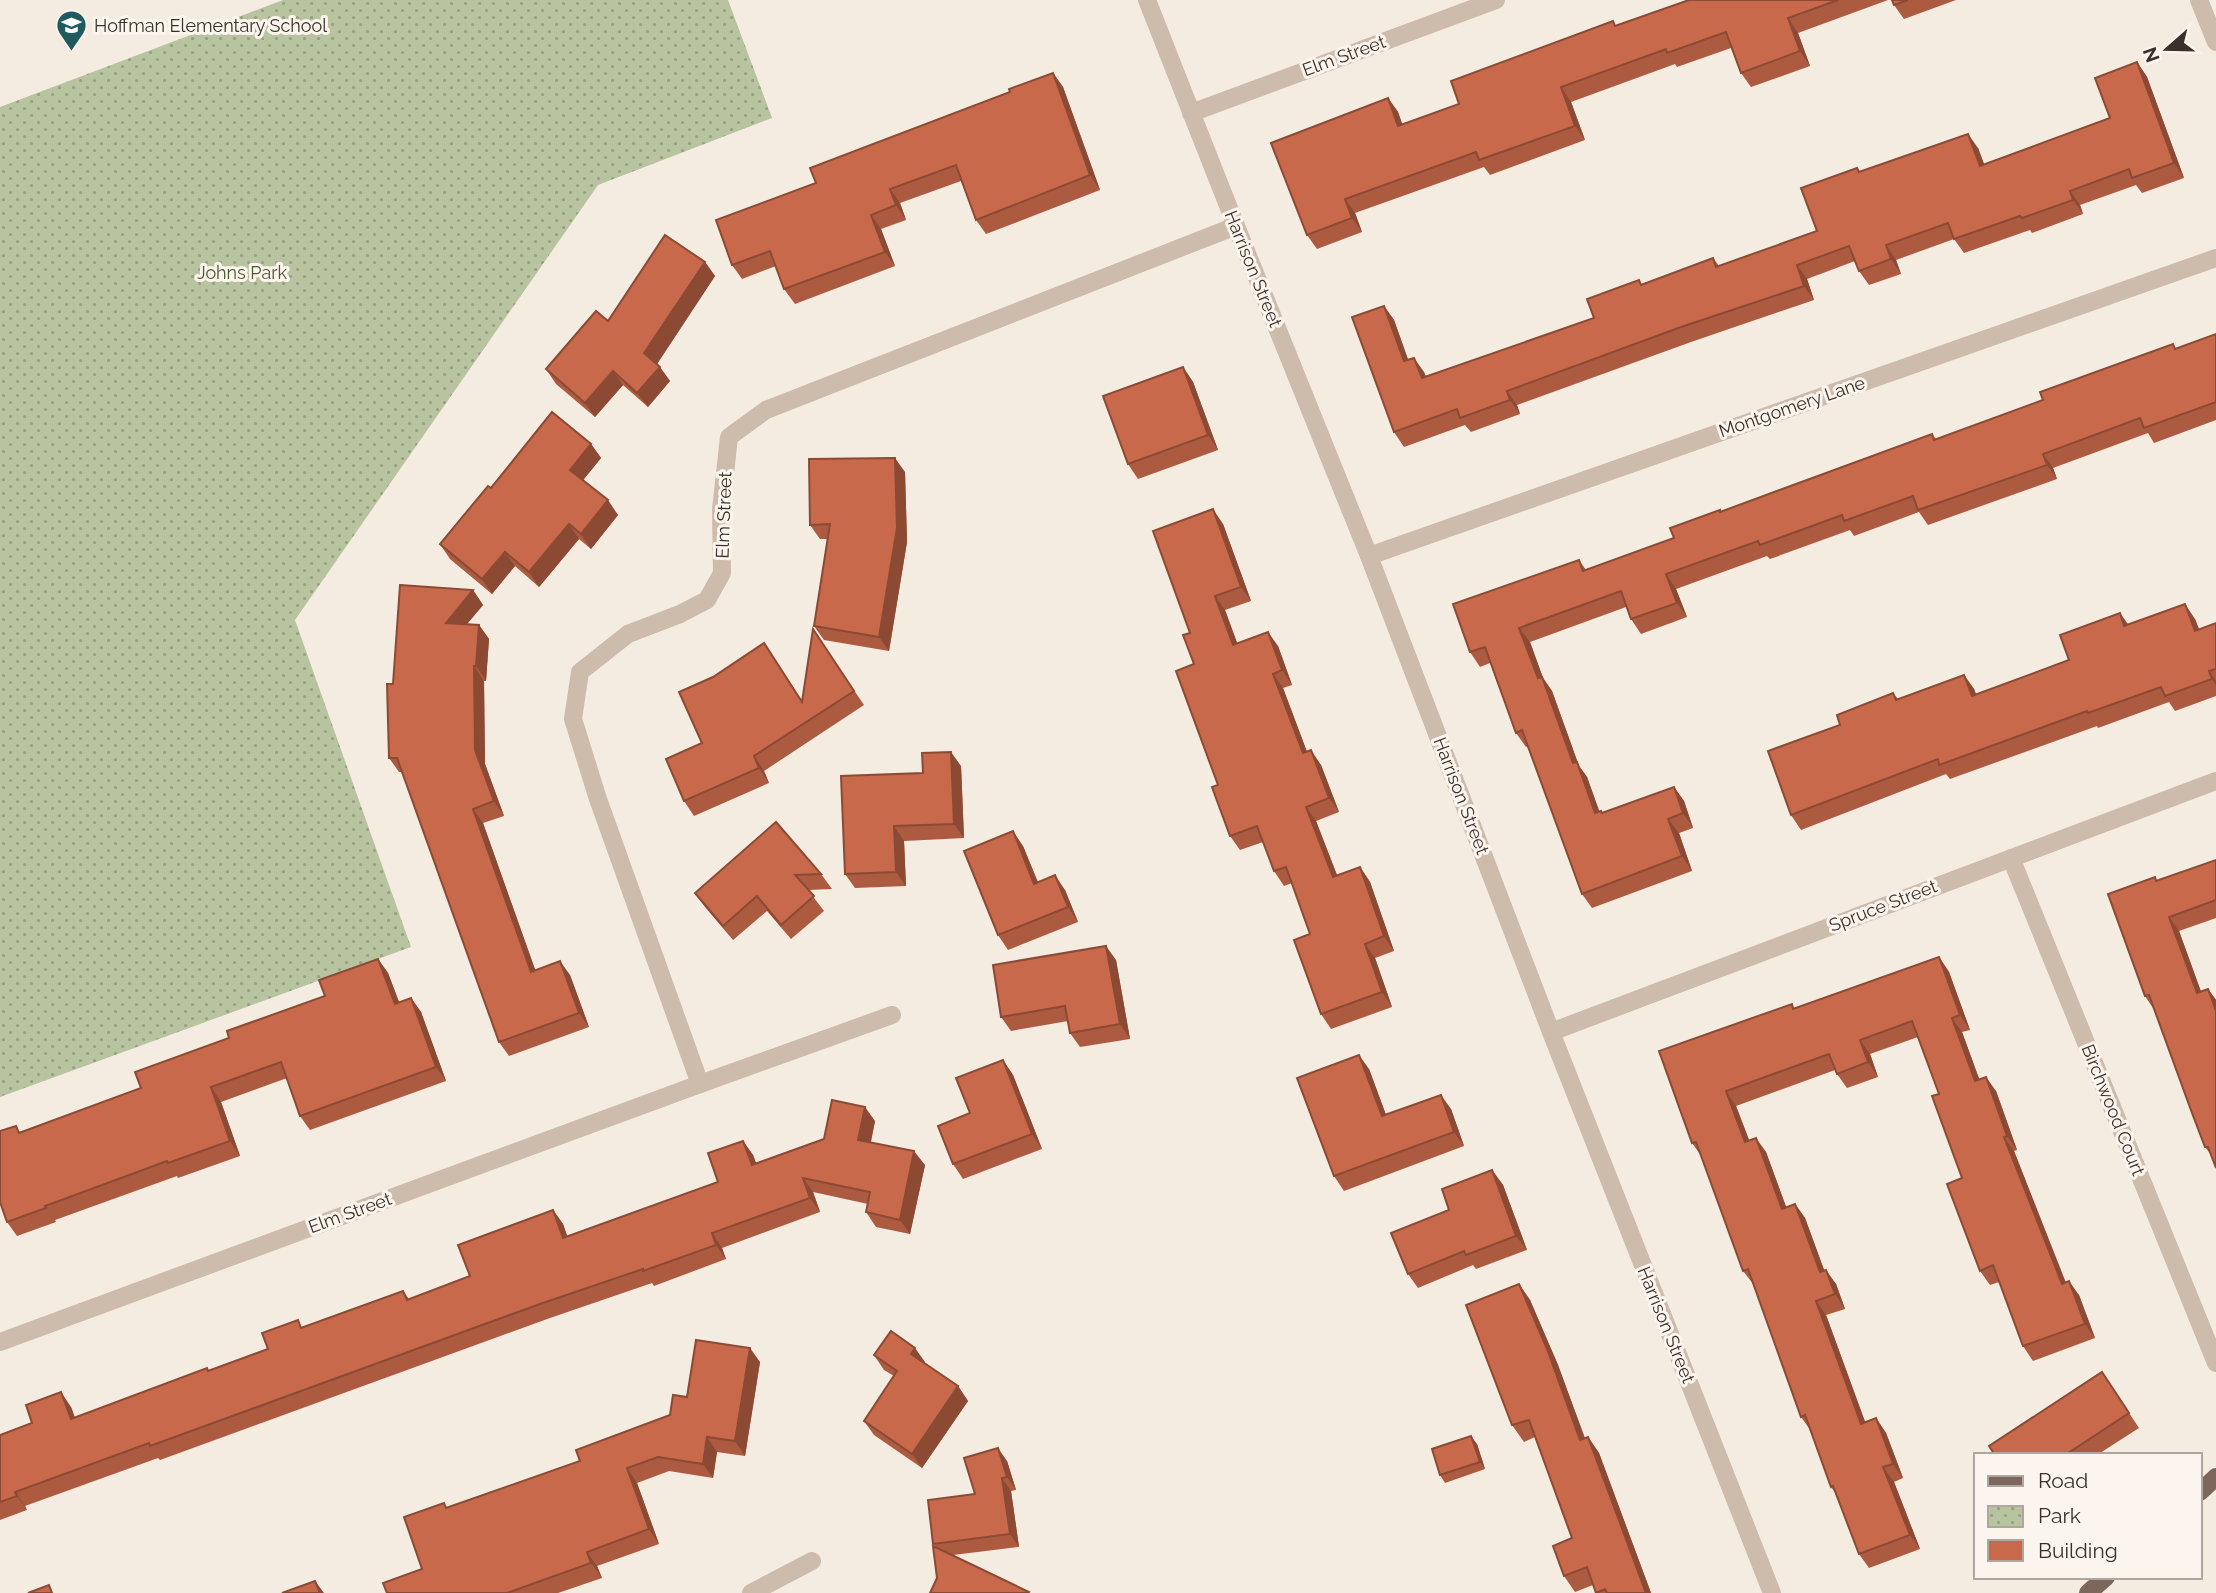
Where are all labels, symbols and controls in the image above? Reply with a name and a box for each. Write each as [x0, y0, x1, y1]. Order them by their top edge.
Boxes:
school or university icon: Hoffman Elementary School [54, 9, 88, 53]
north arrow [2132, 14, 2202, 84]
place label: Hoffman Elementary School [94, 15, 327, 36]
street label: Elm Street [1299, 31, 1388, 80]
text: N [2138, 44, 2164, 65]
street label: Harrison Street [1221, 207, 1286, 330]
park label: Johns Park [197, 262, 288, 283]
street label: Montgomery Lane [1716, 372, 1868, 441]
street label: Elm Street [711, 471, 736, 559]
street label: Harrison Street [1429, 734, 1493, 857]
street label: Spruce Street [1826, 875, 1940, 936]
street label: Birchwood Court [2078, 1041, 2149, 1179]
street label: Elm Street [305, 1188, 394, 1237]
street label: Harrison Street [1634, 1263, 1699, 1386]
legend [1974, 1453, 2202, 1579]
text: Road [2038, 1468, 2088, 1493]
text: Park [2038, 1503, 2081, 1528]
text: Building [2038, 1538, 2118, 1563]

